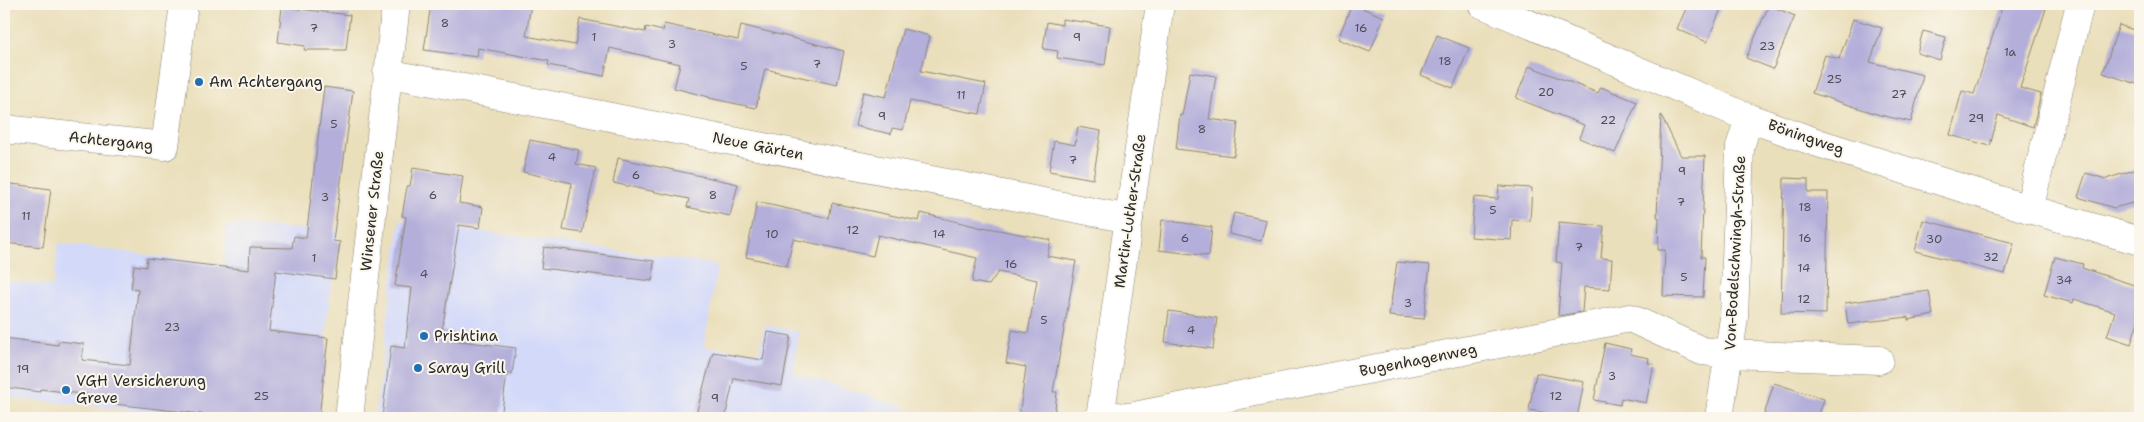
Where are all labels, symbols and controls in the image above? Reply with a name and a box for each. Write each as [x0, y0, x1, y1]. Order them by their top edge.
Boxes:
house number: 8 [441, 15, 449, 31]
house number: 7 [310, 20, 318, 36]
house number: 16 [1354, 20, 1368, 36]
house number: 1 [591, 29, 597, 45]
house number: 9 [1073, 29, 1081, 45]
house number: 3 [668, 36, 676, 52]
house number: 23 [1759, 38, 1775, 54]
house number: 1a [2004, 44, 2017, 60]
house number: 18 [1438, 53, 1452, 69]
house number: 7 [813, 56, 821, 72]
house number: 5 [740, 58, 748, 74]
house number: 25 [1826, 71, 1842, 87]
place label: Am Achtergang [209, 72, 323, 92]
marker: Am Achtergang [193, 76, 205, 88]
house number: 20 [1538, 84, 1554, 100]
house number: 27 [1891, 86, 1907, 102]
house number: 11 [956, 87, 966, 103]
house number: 9 [878, 108, 886, 124]
house number: 29 [1968, 110, 1984, 126]
house number: 22 [1600, 112, 1616, 128]
street label: Böningweg [1765, 115, 1847, 159]
house number: 5 [330, 116, 338, 132]
house number: 8 [1198, 121, 1206, 137]
street label: Achtergang [68, 127, 154, 155]
street label: Neue Gärten [711, 127, 805, 165]
street label: Martin-Luther-Straße [1109, 133, 1151, 289]
house number: 4 [548, 149, 556, 165]
street label: Winsener Straße [356, 150, 388, 272]
house number: 7 [1069, 152, 1077, 168]
street label: Von-Bodelschwingh-Straße [1720, 155, 1750, 351]
house number: 9 [1678, 163, 1686, 179]
house number: 6 [632, 167, 640, 183]
house number: 6 [429, 187, 437, 203]
house number: 8 [709, 187, 717, 203]
house number: 3 [321, 189, 329, 205]
house number: 7 [1677, 194, 1685, 210]
house number: 18 [1798, 199, 1812, 215]
house number: 5 [1489, 202, 1497, 218]
house number: 11 [21, 208, 31, 224]
house number: 12 [847, 222, 859, 238]
house number: 10 [765, 226, 779, 242]
house number: 14 [933, 226, 945, 242]
house number: 6 [1181, 230, 1189, 246]
house number: 16 [1798, 230, 1812, 246]
house number: 30 [1926, 231, 1942, 247]
house number: 7 [1575, 239, 1583, 255]
house number: 32 [1983, 249, 1999, 265]
house number: 1 [311, 250, 317, 266]
house number: 16 [1004, 256, 1018, 272]
house number: 14 [1798, 260, 1810, 276]
house number: 4 [420, 266, 428, 282]
house number: 5 [1680, 269, 1688, 285]
house number: 34 [2056, 272, 2072, 288]
house number: 12 [1798, 291, 1810, 307]
house number: 3 [1404, 295, 1412, 311]
house number: 5 [1040, 312, 1048, 328]
house number: 23 [164, 319, 180, 335]
house number: 4 [1187, 322, 1195, 338]
place label: Prishtina [434, 326, 499, 346]
marker: Prishtina [418, 330, 430, 342]
street label: Bugenhagenweg [1358, 339, 1478, 381]
place label: Saray Grill [428, 358, 506, 378]
house number: 19 [17, 361, 29, 377]
marker: Saray Grill [412, 362, 424, 374]
house number: 3 [1608, 368, 1616, 384]
place label: VGH Versicherung Greve [76, 371, 206, 408]
marker: VGH Versicherung Greve [60, 384, 72, 396]
house number: 25 [253, 388, 269, 404]
house number: 12 [1550, 388, 1562, 404]
house number: 9 [711, 390, 719, 406]

